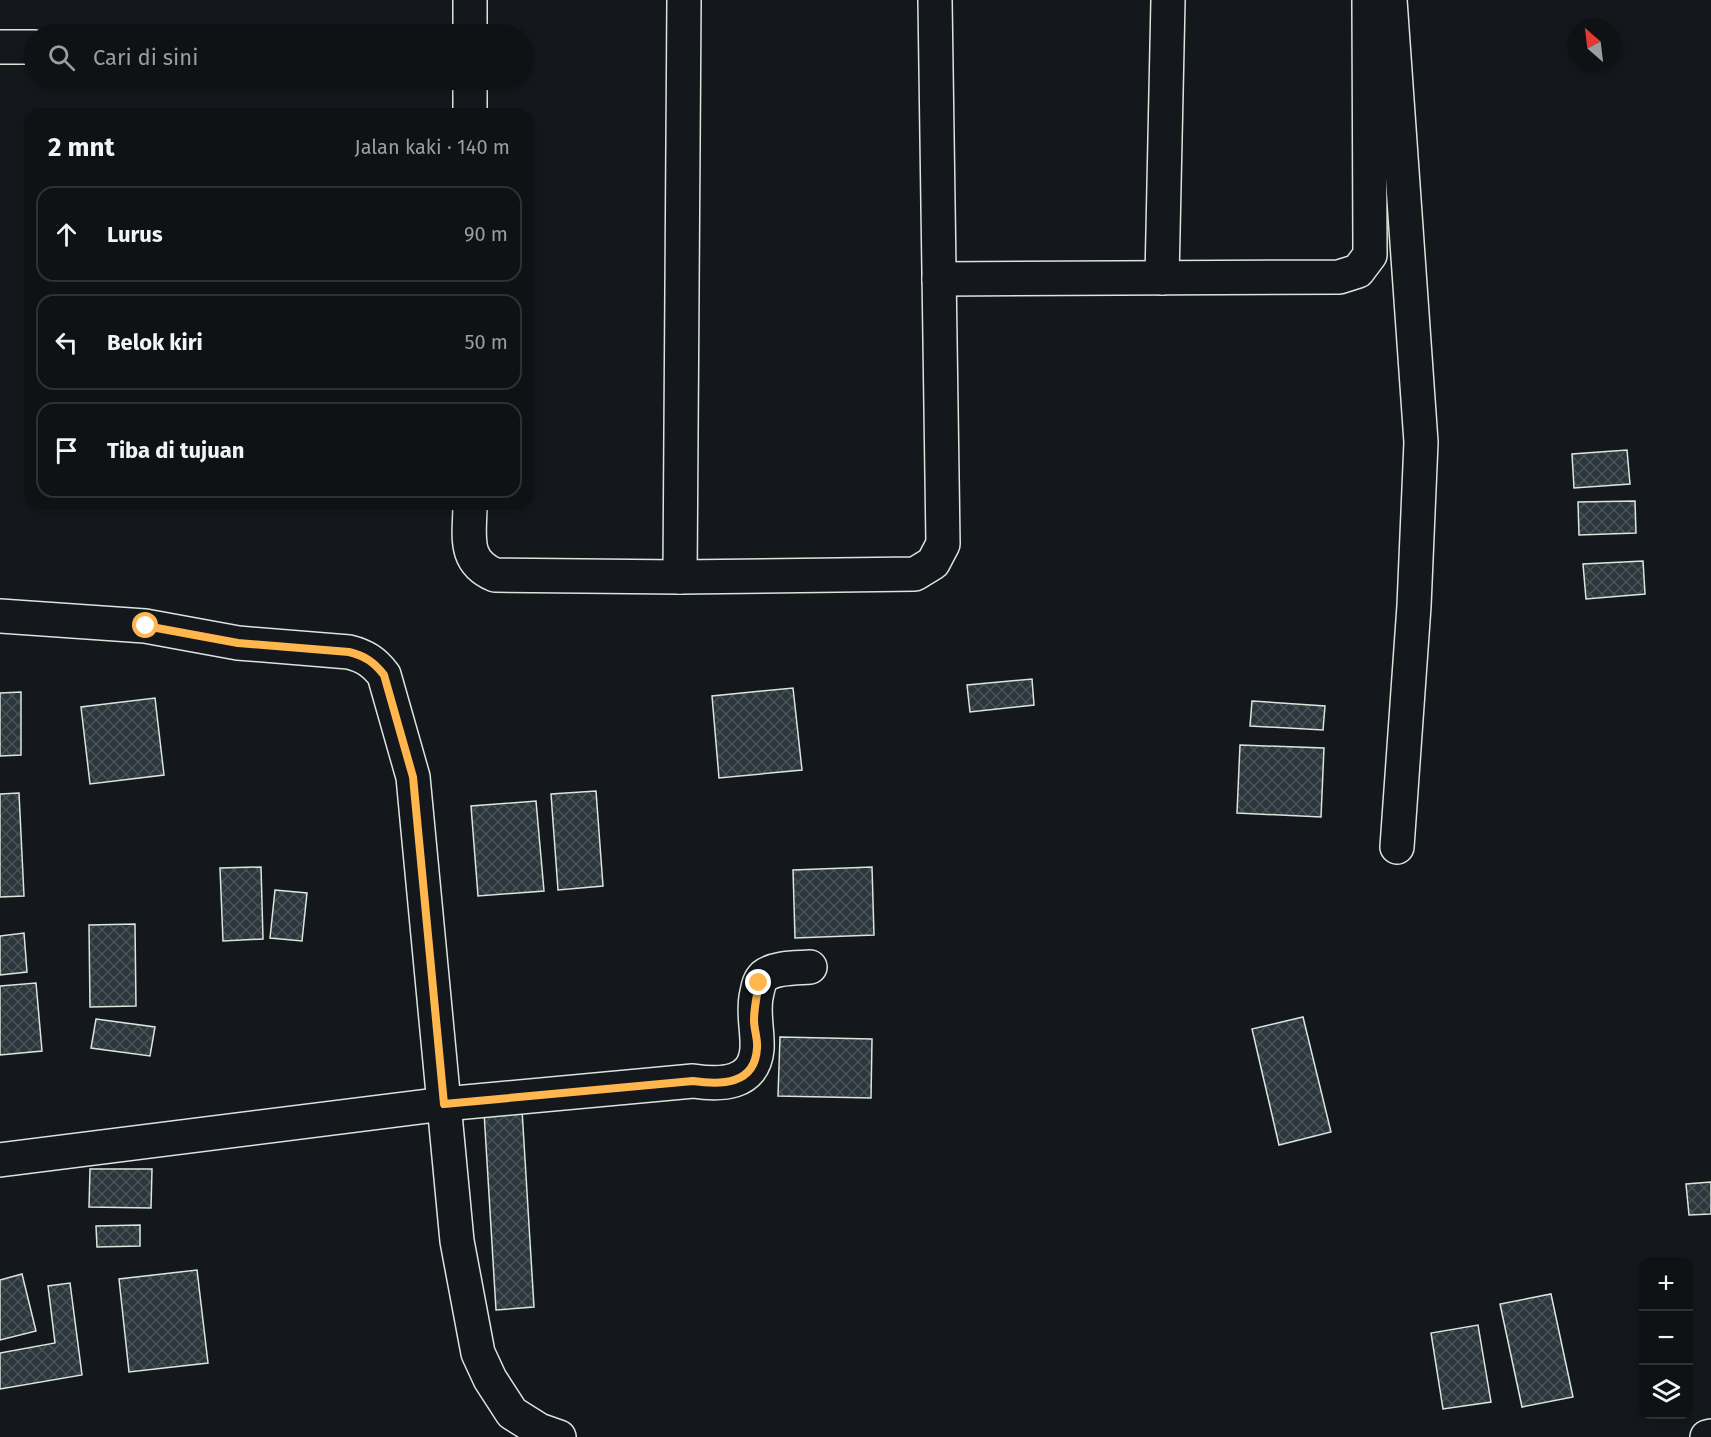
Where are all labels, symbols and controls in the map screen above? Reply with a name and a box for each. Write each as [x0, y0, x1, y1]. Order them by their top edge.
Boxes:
north arrow [1567, 18, 1621, 72]
search box [24, 24, 534, 90]
icon: search [45, 41, 78, 74]
text: Cari di sini [93, 44, 198, 71]
text: 2 mnt [48, 132, 115, 163]
text: Jalan kaki · 140 m [355, 135, 510, 159]
icon: ahead [50, 218, 83, 251]
text: Lurus [107, 221, 163, 248]
text: 90 m [464, 222, 508, 246]
icon: left [50, 326, 83, 359]
text: Belok kiri [107, 329, 203, 356]
text: 50 m [464, 330, 508, 354]
icon: arrive [50, 434, 83, 467]
text: Tiba di tujuan [107, 437, 244, 464]
route start [132, 612, 158, 638]
route end [745, 969, 771, 995]
map controls [1639, 1257, 1693, 1419]
button: + [1639, 1257, 1693, 1311]
button: − [1639, 1311, 1693, 1365]
button: layers [1639, 1365, 1693, 1419]

